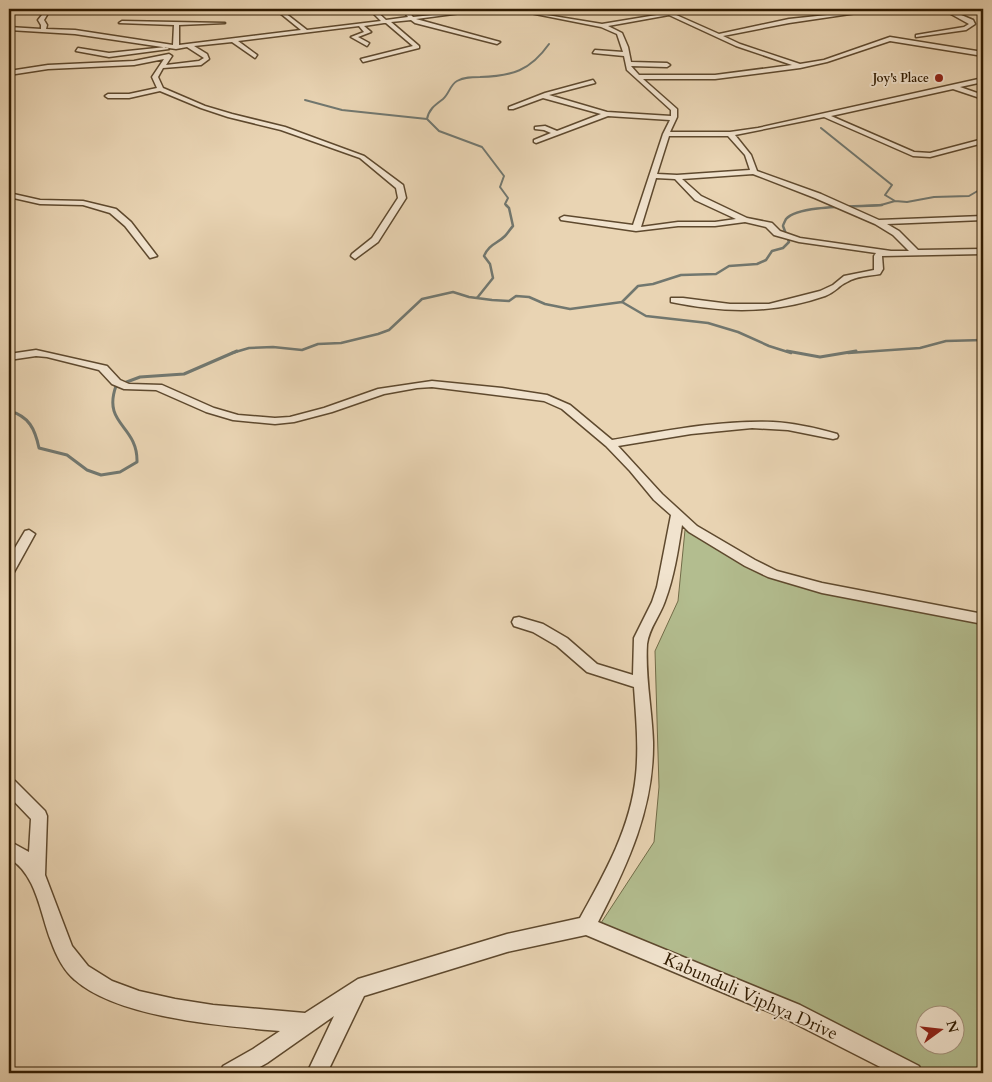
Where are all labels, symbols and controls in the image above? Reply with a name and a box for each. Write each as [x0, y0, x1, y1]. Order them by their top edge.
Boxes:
place label: Joy's Place [871, 70, 929, 86]
marker: Joy's Place [933, 72, 945, 84]
street label: Kabunduli Viphya Drive [660, 947, 842, 1046]
north arrow [914, 1004, 964, 1054]
text: N [941, 1018, 963, 1035]

